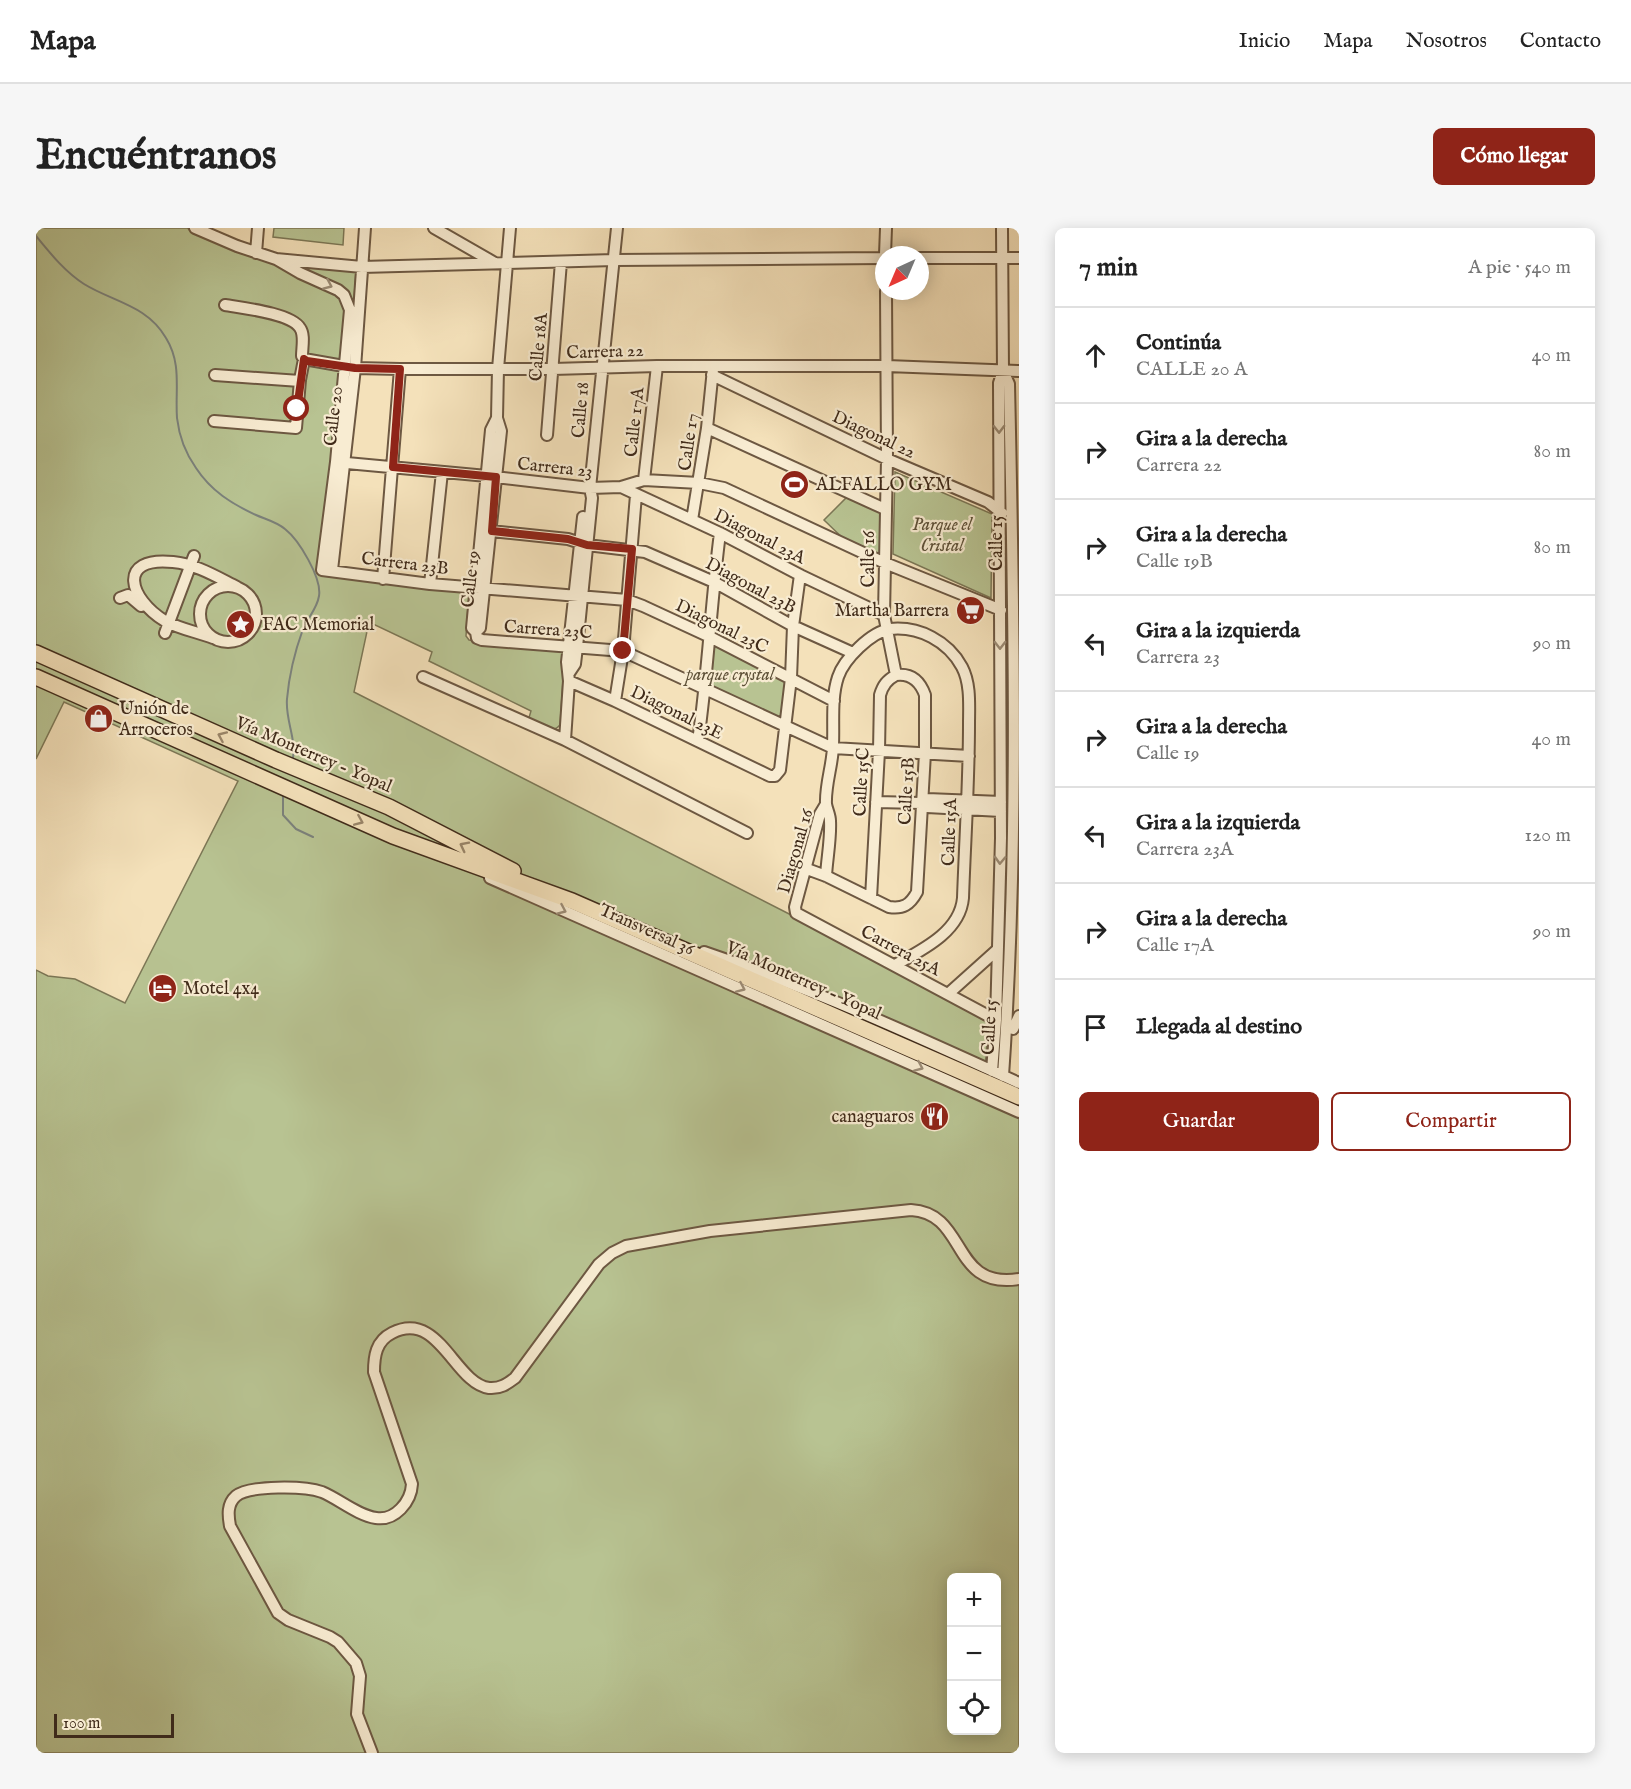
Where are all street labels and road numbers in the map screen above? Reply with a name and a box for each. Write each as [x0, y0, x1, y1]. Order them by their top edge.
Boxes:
street label: Calle 18A [525, 311, 554, 382]
street label: Carrera 22 [566, 340, 644, 365]
street label: Calle 18 [568, 381, 595, 439]
street label: Calle 20 [320, 385, 349, 447]
street label: Calle 17A [620, 385, 651, 458]
street label: Diagonal 22 [828, 406, 919, 465]
street label: Calle 17 [674, 412, 705, 472]
street label: Carrera 23 [516, 453, 594, 484]
street label: Diagonal 23A [710, 504, 810, 571]
street label: Calle 15 [986, 515, 1009, 571]
street label: Calle 16 [858, 530, 881, 587]
street label: Carrera 23B [360, 548, 450, 581]
street label: Calle 19 [457, 550, 486, 609]
street label: Diagonal 23B [701, 553, 800, 620]
street label: Diagonal 23C [671, 595, 772, 660]
street label: Carrera 23C [503, 616, 593, 645]
street label: Diagonal 23E [626, 681, 726, 746]
street label: Vía Monterrey - Yopal [231, 712, 395, 799]
street label: Calle 15C [849, 747, 876, 817]
street label: Calle 15B [894, 757, 921, 826]
street label: Calle 15A [938, 797, 963, 866]
street label: Diagonal 16 [773, 806, 820, 896]
street label: Transversal 36 [595, 899, 698, 962]
street label: Carrera 25A [856, 921, 945, 982]
street label: Vía Monterrey - Yopal [721, 936, 885, 1026]
street label: Calle 15 [978, 998, 1003, 1056]

